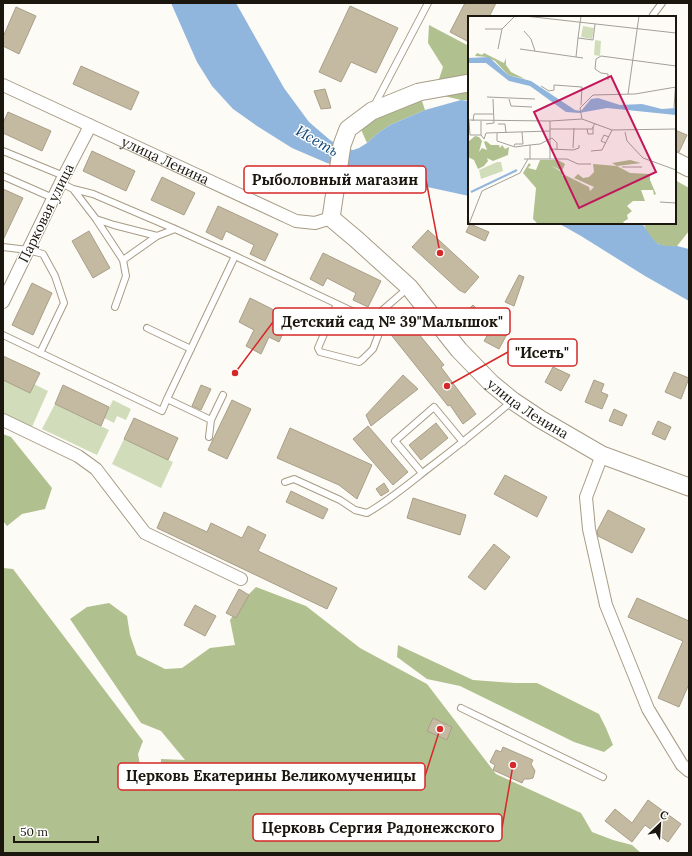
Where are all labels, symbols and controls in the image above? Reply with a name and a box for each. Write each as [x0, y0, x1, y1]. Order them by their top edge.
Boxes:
inset map [468, 16, 676, 224]
water label: Исеть [292, 121, 342, 160]
street label: улица Ленина [119, 132, 212, 188]
street label: Парковая улица [14, 161, 78, 265]
callout: Рыболовный магазин [244, 166, 426, 193]
text: Рыболовный магазин [252, 170, 418, 189]
callout: Детский сад № 39"Малышок" [273, 308, 510, 335]
text: Детский сад № 39"Малышок" [281, 312, 503, 331]
callout: "Исеть" [508, 339, 577, 366]
text: "Исеть" [515, 343, 569, 362]
street label: улица Ленина [484, 375, 572, 443]
callout: Церковь Екатерины Великомученицы [118, 763, 425, 790]
text: Церковь Екатерины Великомученицы [126, 766, 416, 785]
north arrow [640, 804, 680, 844]
text: С [658, 807, 671, 823]
callout: Церковь Сергия Радонежского [253, 814, 502, 841]
scale bar [14, 818, 98, 844]
text: Церковь Сергия Радонежского [261, 818, 495, 837]
text: 50 m [20, 824, 48, 839]

